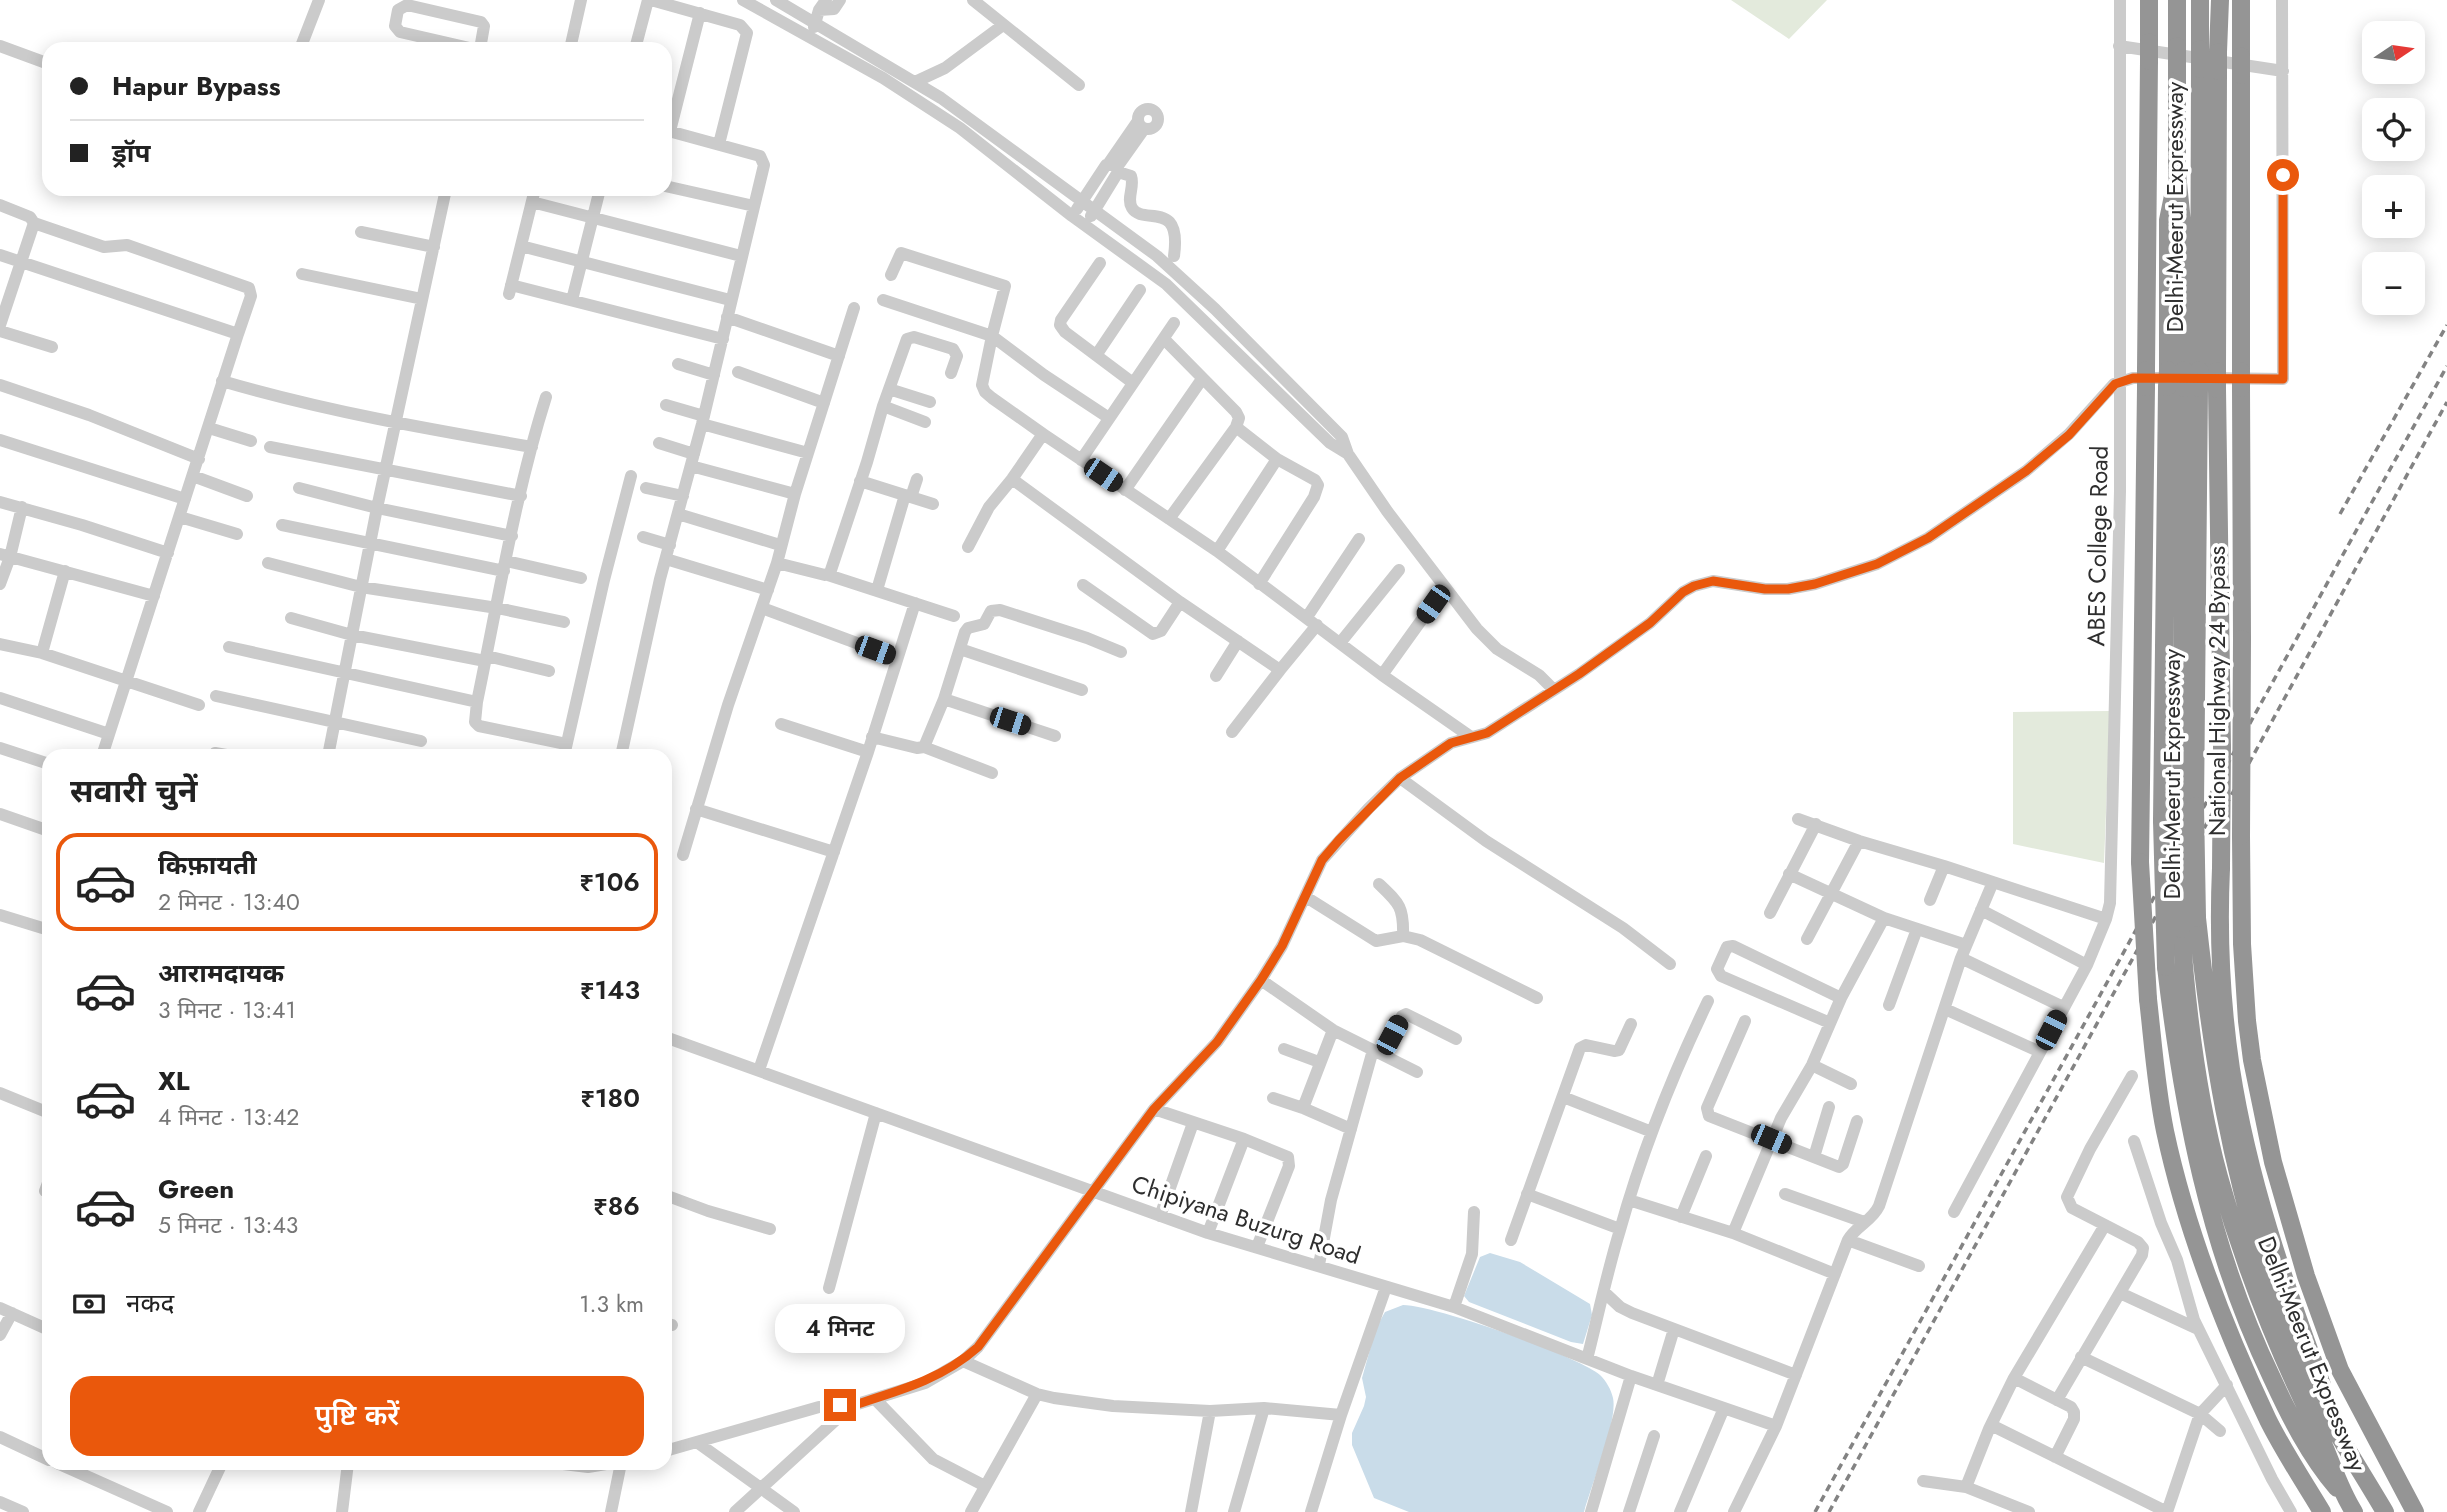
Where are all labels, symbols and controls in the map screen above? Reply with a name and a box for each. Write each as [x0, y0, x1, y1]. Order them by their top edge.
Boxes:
north arrow [2362, 21, 2426, 84]
map controls [2362, 21, 2425, 315]
text: Hapur Bypass [112, 67, 281, 105]
street label: Delhi-Meerut Expressway [2157, 81, 2192, 332]
button: locate [2362, 98, 2425, 161]
text: ड्रॉप [112, 134, 150, 172]
route start [2267, 159, 2299, 191]
button: + [2362, 175, 2425, 238]
button: − [2362, 252, 2425, 315]
street label: ABES College Road [2078, 445, 2117, 647]
car [1080, 455, 1127, 495]
street label: National Highway 24 Bypass [2199, 546, 2234, 836]
car [1413, 581, 1454, 627]
car [852, 633, 899, 667]
street label: Delhi-Meerut Expressway [2154, 648, 2189, 899]
car [987, 705, 1034, 737]
text: सवारी चुनें [70, 768, 197, 814]
text: किफ़ायती [158, 846, 257, 884]
icon: car [74, 851, 137, 914]
text: ₹106 [579, 863, 640, 901]
text: 2 मिनट · 13:40 [158, 885, 300, 919]
text: आरामदायक [158, 954, 284, 992]
icon: car [74, 959, 137, 1022]
text: ₹143 [580, 971, 640, 1009]
text: 3 मिनट · 13:41 [158, 993, 296, 1027]
car [2033, 1007, 2070, 1053]
car [1373, 1012, 1412, 1058]
text: XL [158, 1062, 190, 1100]
icon: car [74, 1067, 137, 1130]
text: ₹180 [580, 1079, 640, 1117]
text: 4 मिनट · 13:42 [158, 1100, 299, 1134]
car [1748, 1121, 1795, 1157]
street label: Chipiyana Buzurg Road [1127, 1166, 1365, 1273]
text: Green [158, 1170, 234, 1208]
icon: car [74, 1175, 137, 1238]
text: ₹86 [593, 1187, 640, 1225]
text: 5 मिनट · 13:43 [158, 1208, 298, 1242]
street label: Delhi-Meerut Expressway [2249, 1231, 2376, 1477]
text: नकद [126, 1284, 174, 1322]
icon: cash [70, 1285, 108, 1323]
text: 1.3 km [579, 1287, 644, 1321]
callout: 4 मिनट [775, 1304, 905, 1352]
text: 4 मिनट [806, 1311, 874, 1345]
button: पुष्टि करें [70, 1376, 644, 1456]
route end [824, 1389, 856, 1421]

